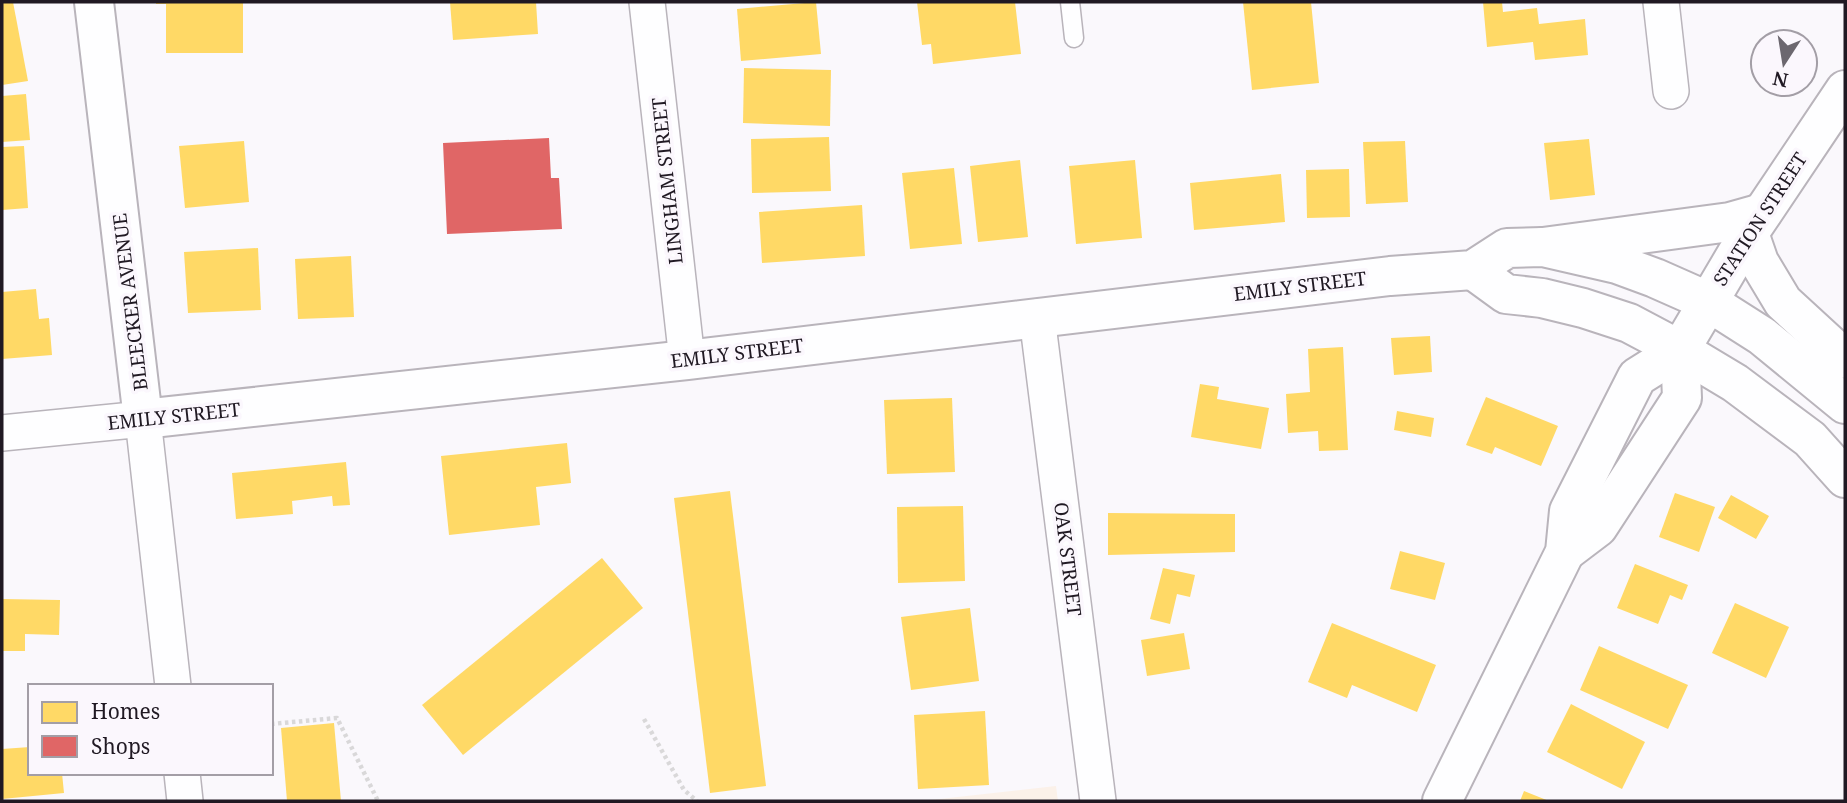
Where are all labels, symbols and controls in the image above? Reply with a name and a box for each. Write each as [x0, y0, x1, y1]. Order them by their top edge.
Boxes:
north arrow [1749, 28, 1819, 98]
text: N [1770, 65, 1790, 94]
street label: LINGHAM STREET [645, 96, 689, 266]
street label: STATION STREET [1707, 147, 1813, 291]
street label: BLEECKER AVENUE [106, 212, 154, 392]
street label: EMILY STREET [1232, 265, 1368, 307]
street label: EMILY STREET [669, 332, 805, 374]
street label: EMILY STREET [106, 396, 242, 436]
street label: OAK STREET [1048, 500, 1088, 618]
legend [28, 684, 273, 775]
text: Homes [91, 697, 160, 725]
text: Shops [91, 732, 150, 760]

